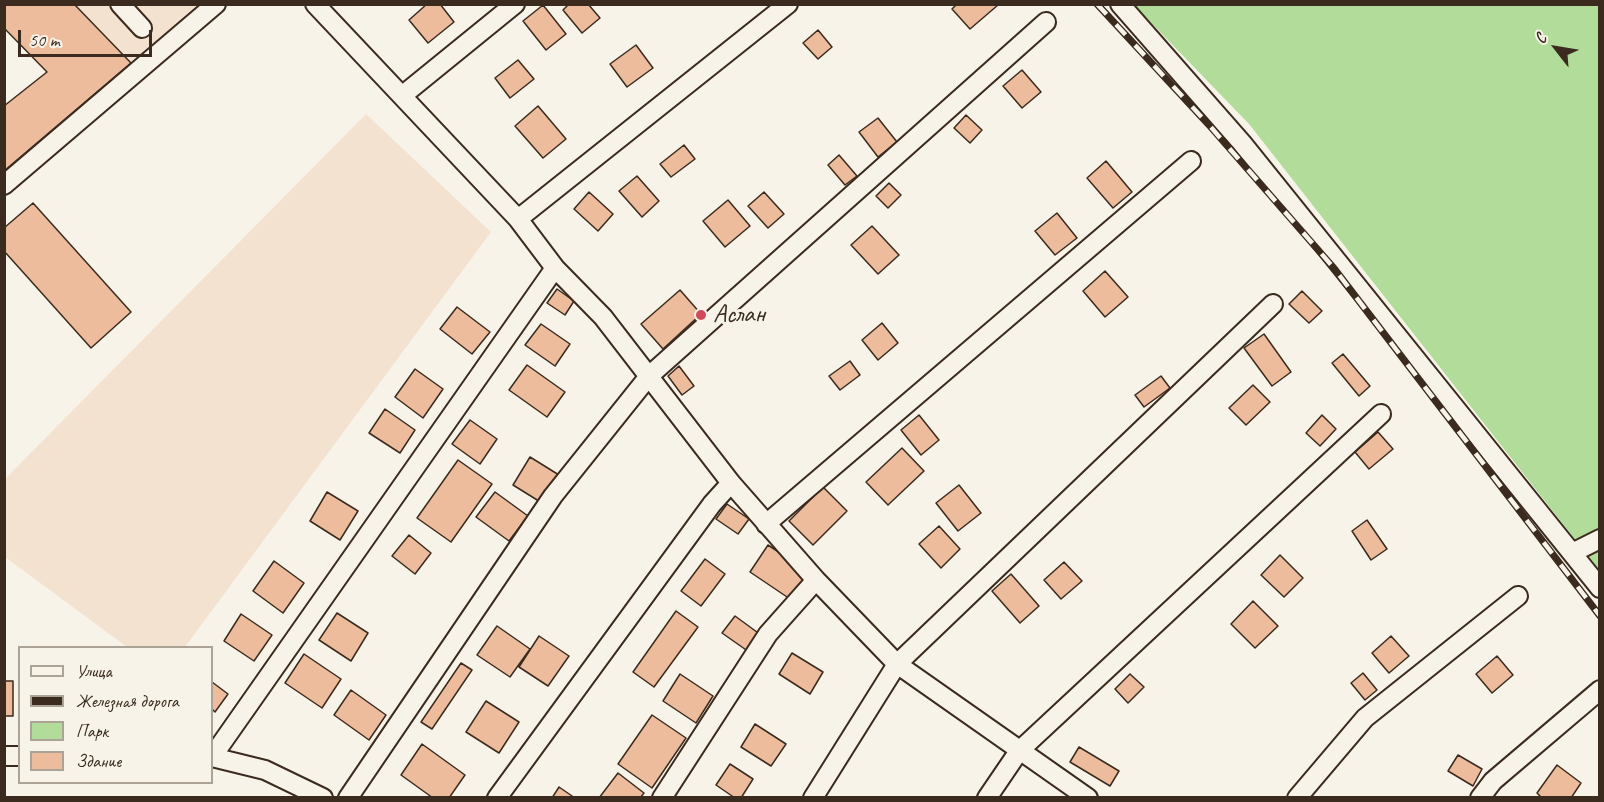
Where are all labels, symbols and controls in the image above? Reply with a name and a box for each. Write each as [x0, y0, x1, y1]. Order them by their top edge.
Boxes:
scale bar [21, 18, 154, 56]
north arrow [1526, 18, 1586, 78]
text: 50 m [29, 29, 60, 51]
text: С [1530, 30, 1551, 47]
place label: Аслан [713, 299, 765, 331]
marker: Аслан [694, 308, 708, 322]
legend [18, 646, 213, 784]
text: Улица [76, 660, 112, 682]
text: Железная дорога [76, 690, 179, 712]
text: Парк [76, 720, 108, 742]
text: Здание [76, 750, 121, 772]

